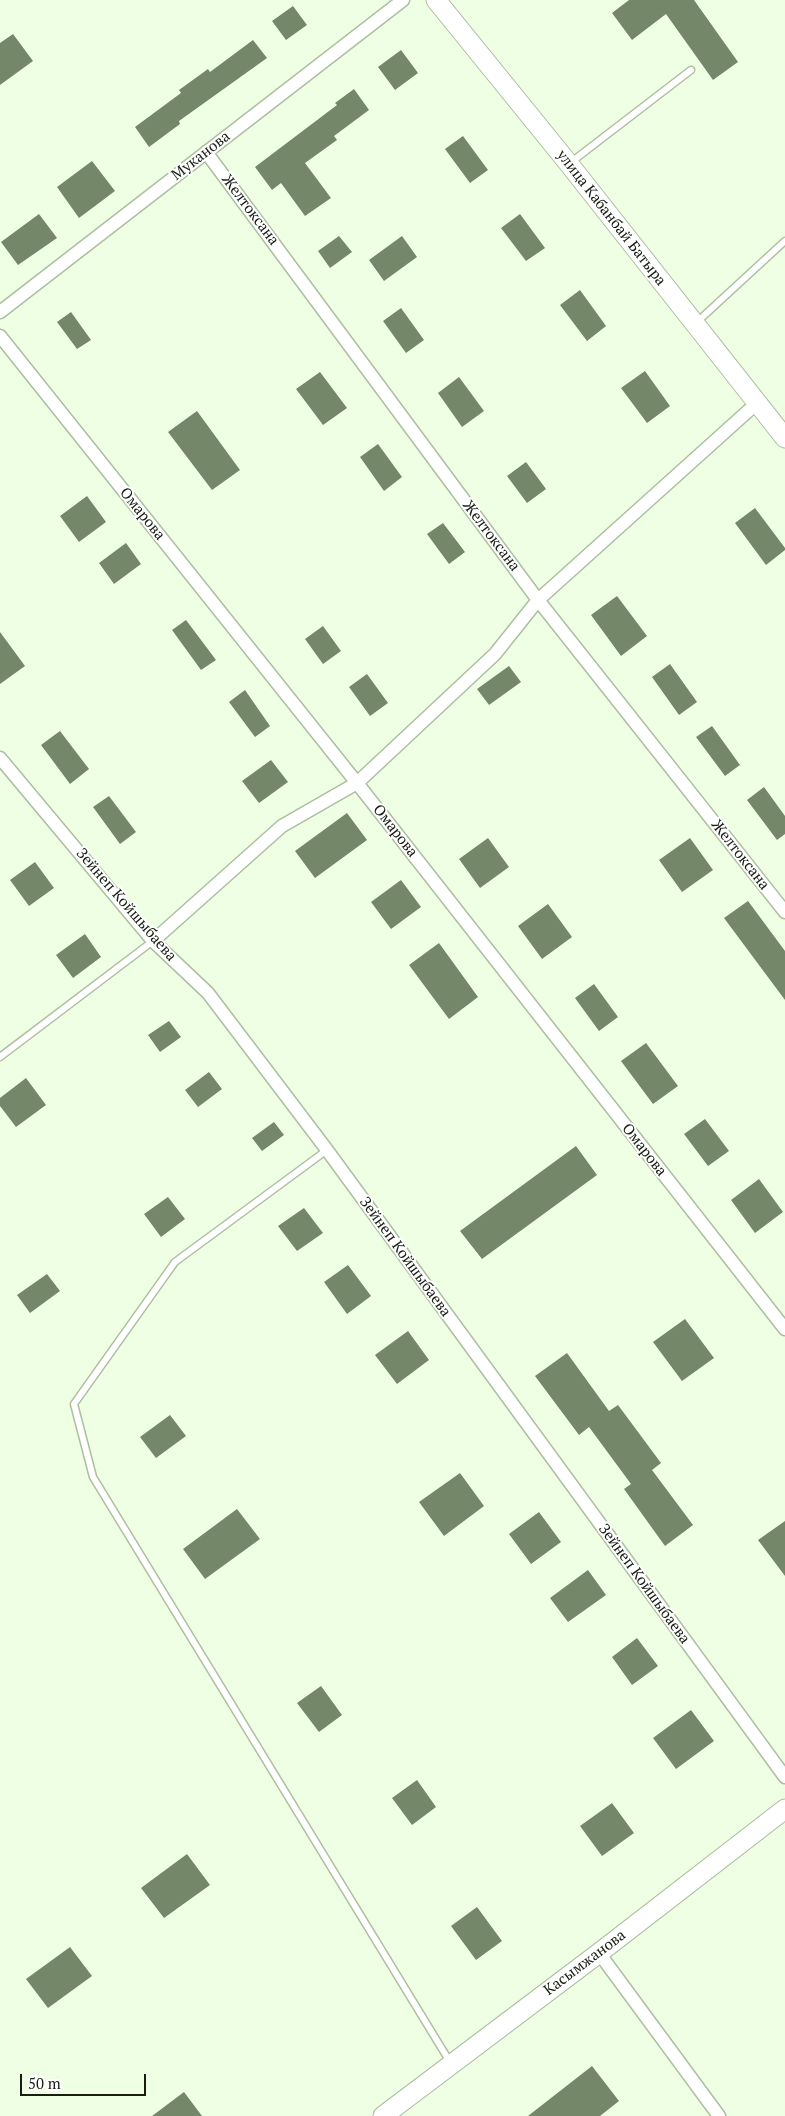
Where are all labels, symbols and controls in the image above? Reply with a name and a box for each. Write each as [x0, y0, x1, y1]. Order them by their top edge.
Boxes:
street label: Муканова [168, 128, 234, 184]
street label: улица Кабанбай Батыра [553, 147, 669, 289]
street label: Желтоксана [218, 171, 282, 249]
street label: Омарова [116, 484, 168, 544]
street label: Желтоксана [459, 497, 523, 575]
street label: Омарова [369, 801, 421, 861]
street label: Желтоксана [707, 816, 773, 894]
street label: Зейнеп Койшыбаева [72, 845, 180, 965]
street label: Омарова [618, 1120, 670, 1180]
street label: Зейнеп Койшыбаева [356, 1194, 454, 1320]
street label: Зейнеп Койшыбаева [595, 1521, 693, 1647]
street label: Касымжанова [541, 1926, 629, 2000]
scale bar [22, 2064, 149, 2096]
text: 50 m [28, 2073, 61, 2093]

